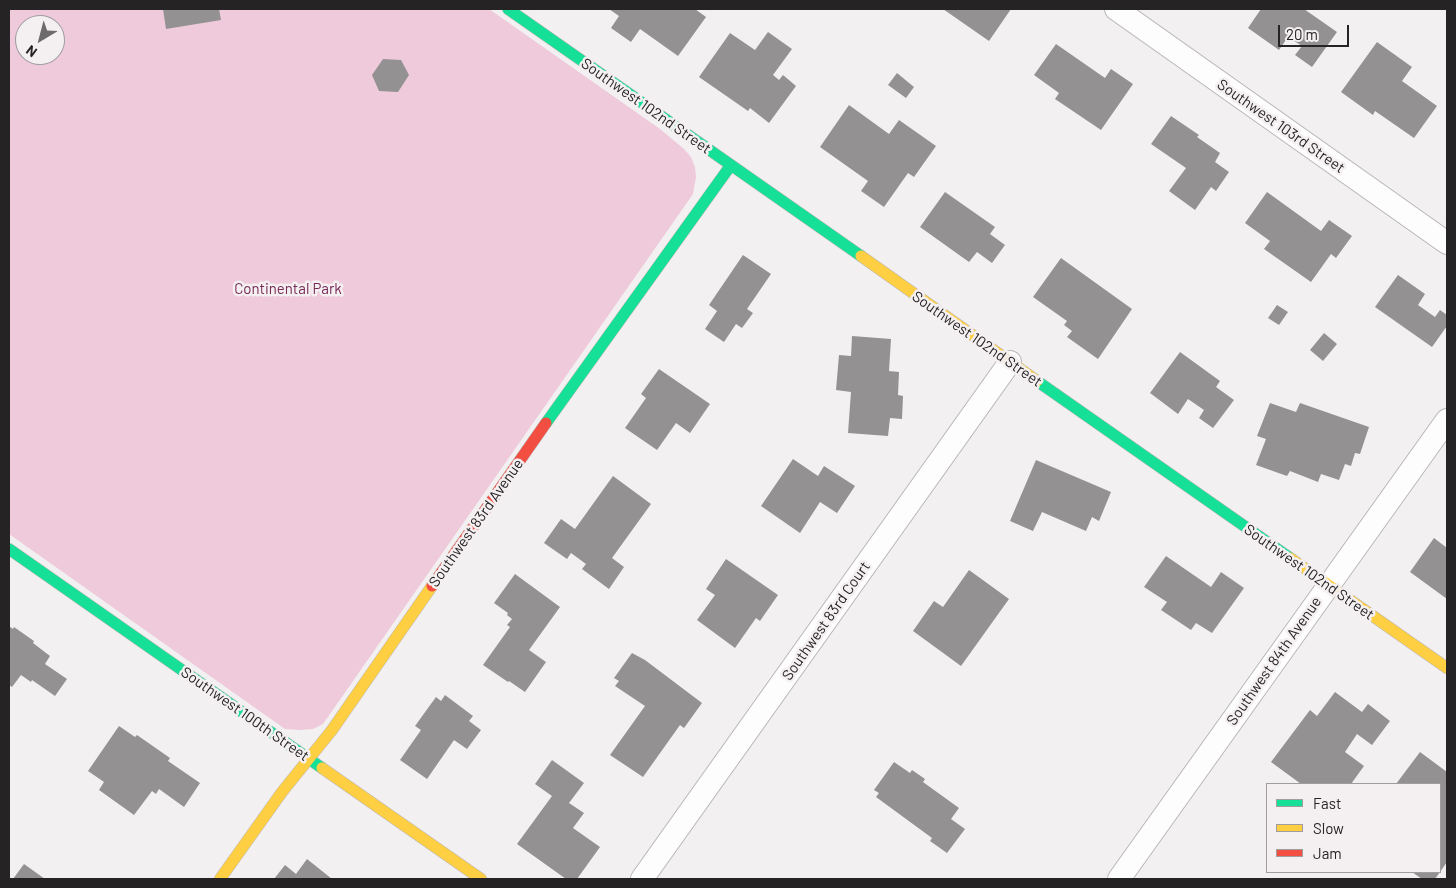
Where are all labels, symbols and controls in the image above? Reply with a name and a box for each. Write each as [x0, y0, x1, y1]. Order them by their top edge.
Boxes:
north arrow [15, 15, 65, 65]
scale bar [1281, 15, 1352, 47]
text: 20 m [1286, 25, 1318, 43]
text: N [22, 42, 40, 61]
street label: Southwest 102nd Street [578, 54, 714, 158]
street label: Southwest 103rd Street [1214, 75, 1348, 177]
park label: Continental Park [234, 280, 342, 298]
street label: Southwest 102nd Street [909, 287, 1045, 391]
street label: Southwest 83rd Avenue [425, 455, 527, 591]
street label: Southwest 102nd Street [1241, 520, 1377, 624]
street label: Southwest 83rd Court [778, 558, 874, 684]
street label: Southwest 84th Avenue [1223, 593, 1325, 729]
street label: Southwest 100th Street [178, 663, 312, 765]
legend [1266, 783, 1441, 873]
text: Fast [1313, 794, 1341, 812]
text: Slow [1313, 819, 1344, 837]
text: Jam [1313, 844, 1342, 862]

